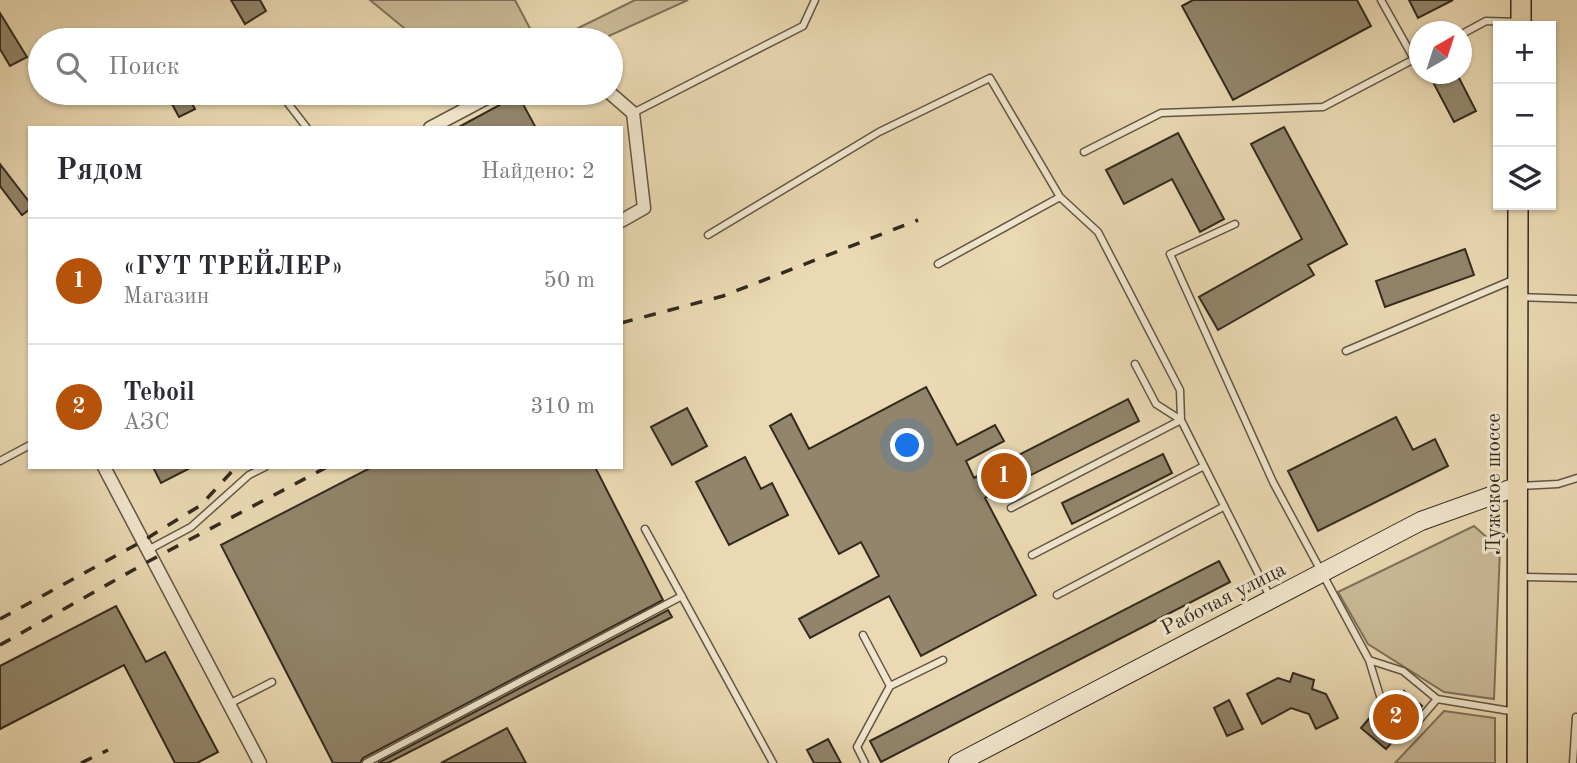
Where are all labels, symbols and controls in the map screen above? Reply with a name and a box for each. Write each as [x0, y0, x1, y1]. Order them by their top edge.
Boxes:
north arrow [1409, 21, 1472, 84]
map controls [1493, 21, 1556, 210]
button: + [1493, 21, 1556, 84]
search box [28, 28, 623, 105]
icon: search [52, 48, 90, 86]
text: Поиск [108, 54, 180, 80]
button: − [1493, 84, 1556, 147]
button: layers [1493, 147, 1556, 210]
text: Рядом [56, 156, 143, 186]
text: Найдено: 2 [481, 160, 595, 183]
text: «ГУТ ТРЕЙЛЕР» [123, 254, 343, 280]
text: 1 [72, 269, 86, 292]
text: 50 m [544, 269, 595, 292]
text: Магазин [123, 285, 209, 308]
text: Teboil [123, 380, 195, 406]
text: 2 [72, 395, 86, 418]
text: 310 m [530, 395, 595, 418]
text: АЗС [123, 411, 170, 434]
street label: Лужское шоссе [1484, 413, 1505, 555]
your location [890, 428, 924, 462]
pin: 1 [981, 450, 1027, 502]
street label: Рабочая улица [1158, 559, 1289, 640]
pin: 2 [1373, 691, 1419, 743]

